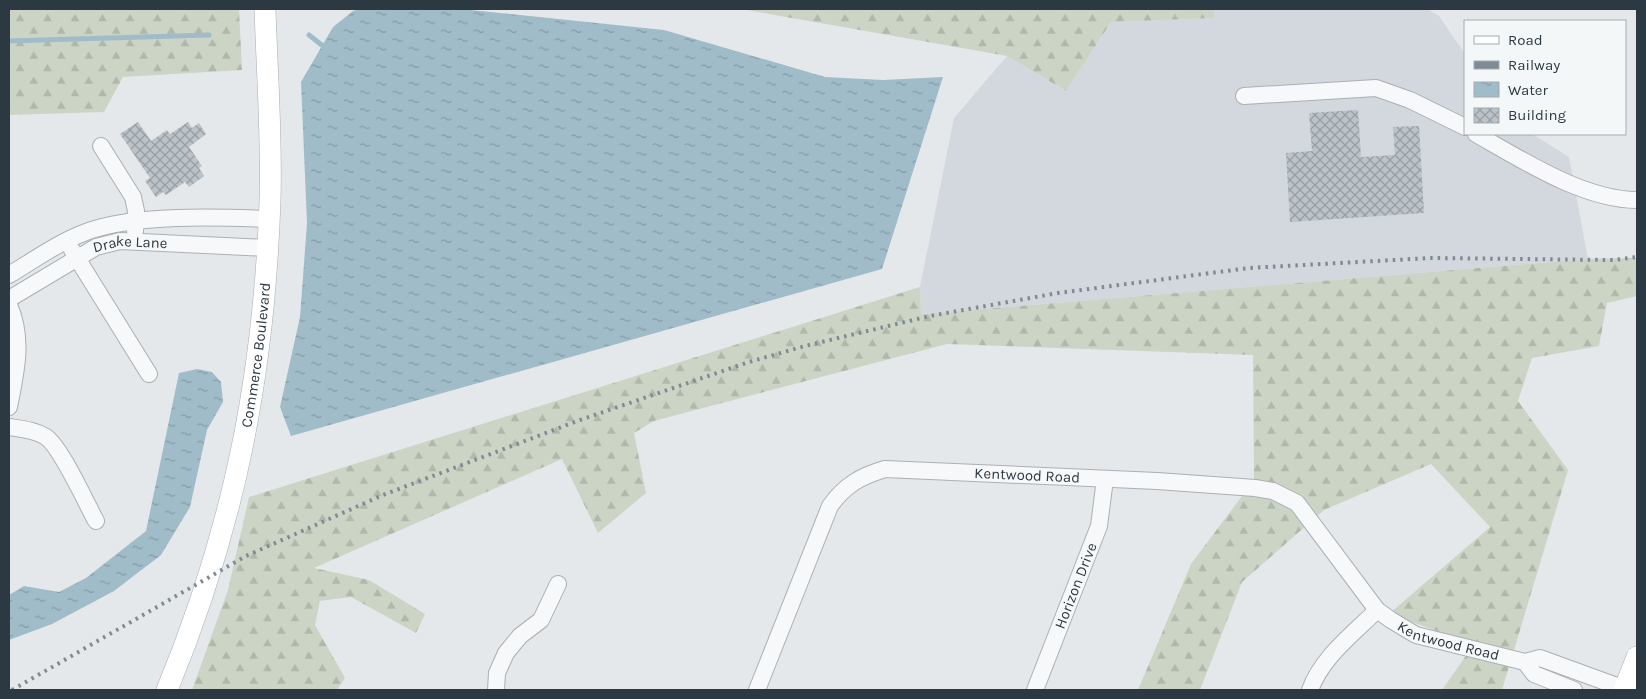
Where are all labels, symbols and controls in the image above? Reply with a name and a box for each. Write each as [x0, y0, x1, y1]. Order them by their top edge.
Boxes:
legend [1464, 20, 1626, 135]
text: Road [1508, 31, 1543, 49]
text: Railway [1508, 56, 1560, 74]
text: Water [1508, 81, 1549, 99]
text: Building [1508, 106, 1566, 124]
street label: Drake Lane [91, 232, 168, 256]
street label: Commerce Boulevard [237, 282, 274, 429]
street label: Kentwood Road [974, 464, 1080, 487]
street label: Horizon Drive [1051, 540, 1101, 631]
street label: Kentwood Road [1394, 617, 1501, 664]

